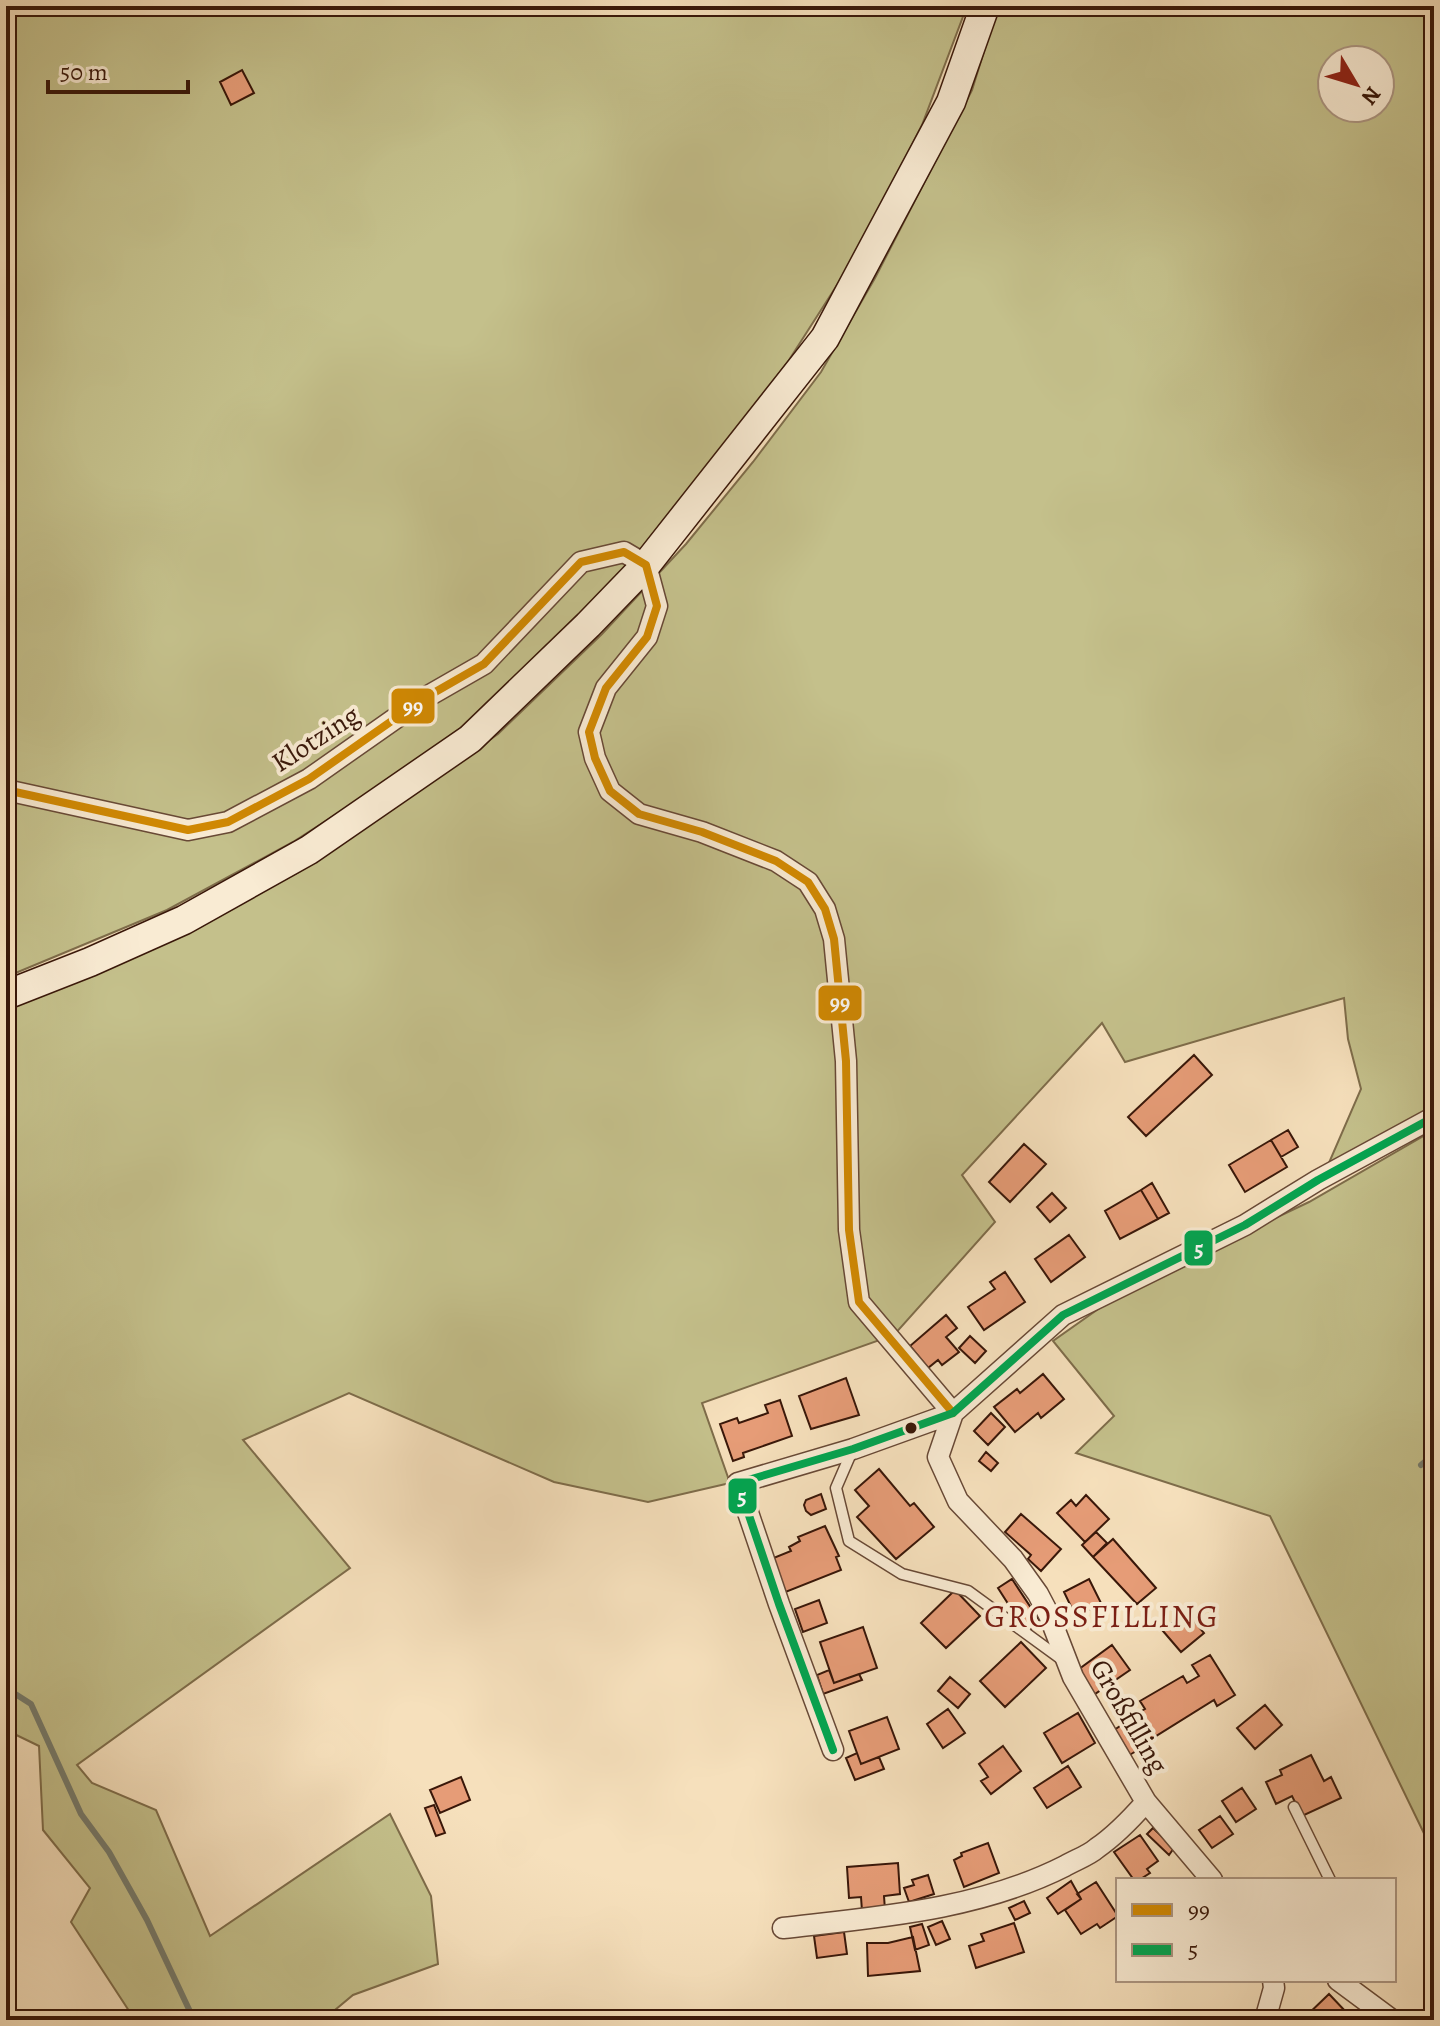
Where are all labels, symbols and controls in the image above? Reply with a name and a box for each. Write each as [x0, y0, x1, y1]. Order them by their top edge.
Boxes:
scale bar [48, 44, 188, 94]
north arrow [1316, 44, 1396, 124]
text: 50 m [60, 56, 108, 88]
text: N [1354, 80, 1388, 111]
line badge: 99 [390, 687, 436, 725]
text: 99 [403, 692, 423, 722]
street label: Klotzing [264, 696, 367, 781]
line badge: 99 [817, 984, 863, 1022]
text: 99 [830, 988, 850, 1018]
line badge: 5 [1183, 1229, 1214, 1267]
text: 5 [1194, 1234, 1204, 1264]
unlabelled marker [903, 1420, 919, 1436]
line badge: 5 [727, 1477, 758, 1515]
text: 5 [737, 1482, 747, 1512]
district label: GROSSFILLING [984, 1594, 1220, 1638]
street label: Großfilling [1081, 1652, 1177, 1781]
legend [1116, 1878, 1396, 1982]
text: 99 [1188, 1894, 1210, 1926]
text: 5 [1188, 1934, 1198, 1966]

